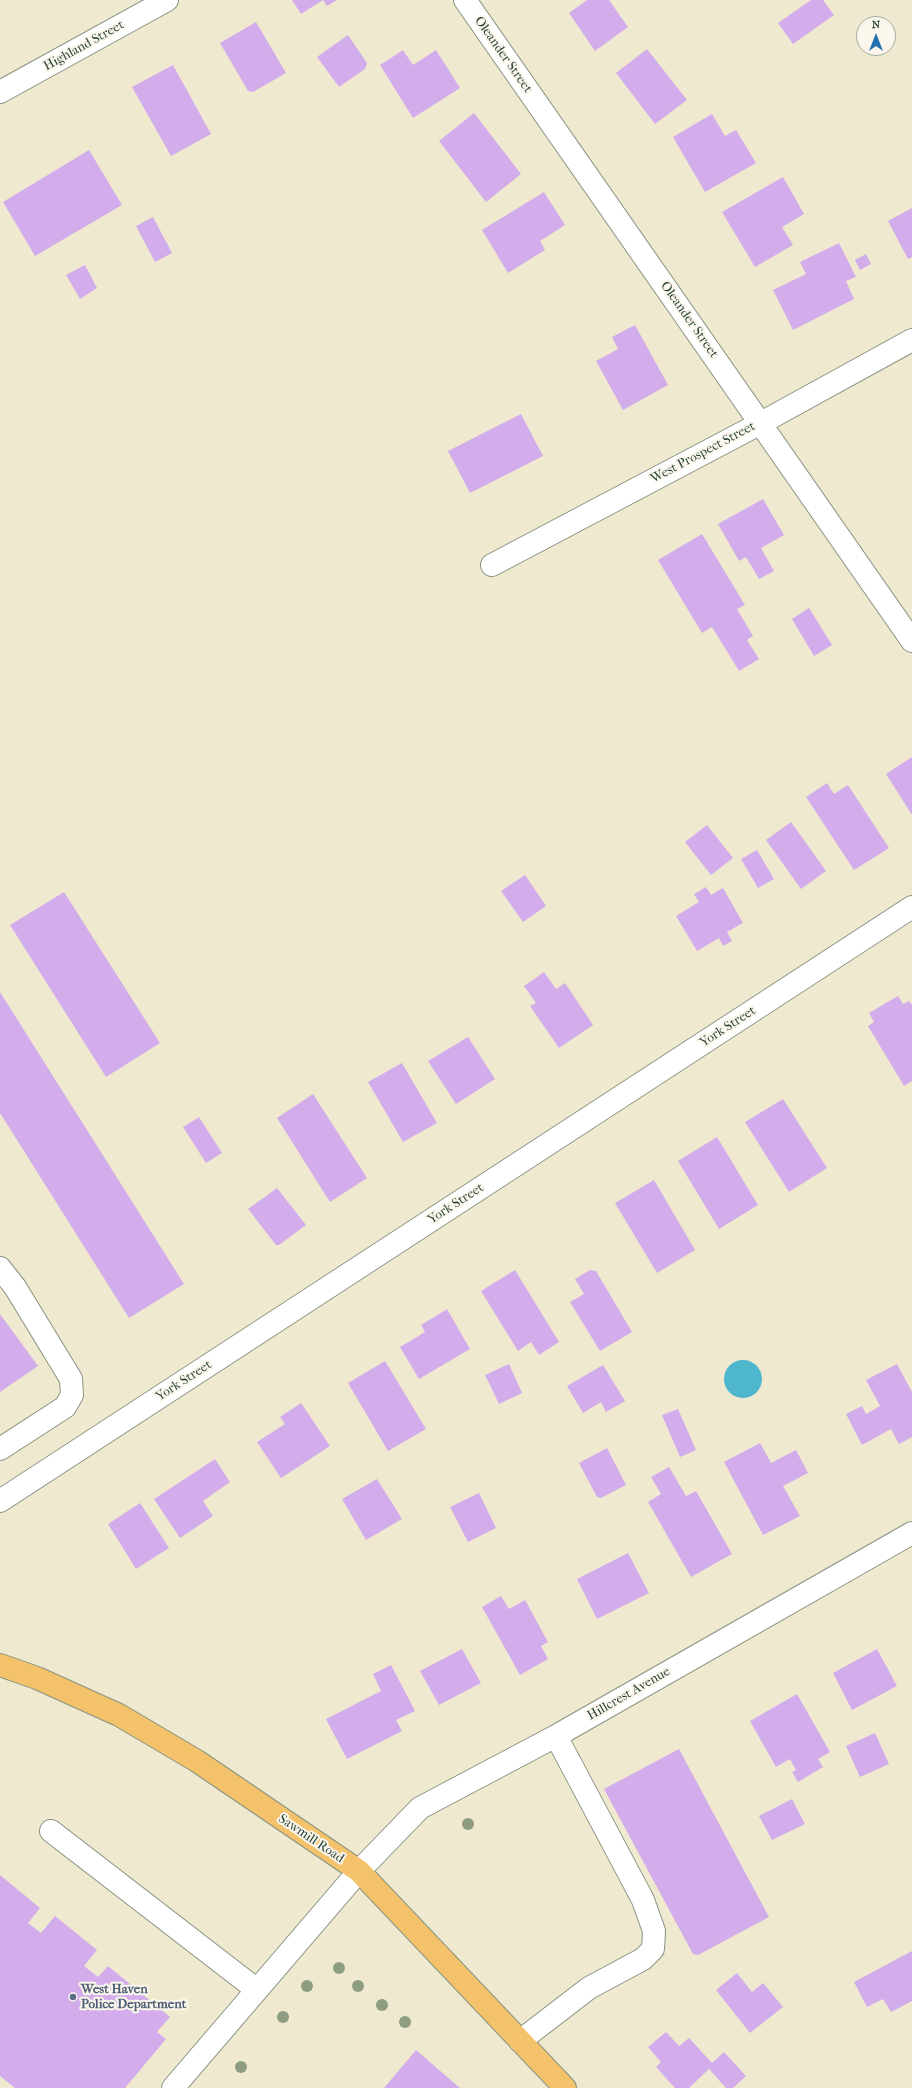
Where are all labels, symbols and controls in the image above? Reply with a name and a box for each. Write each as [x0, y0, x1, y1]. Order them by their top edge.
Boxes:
street label: Oleander Street [471, 14, 535, 96]
north arrow [856, 16, 896, 56]
street label: Highland Street [41, 17, 127, 75]
text: N [872, 18, 880, 31]
street label: Oleander Street [657, 279, 721, 361]
street label: West Prospect Street [648, 419, 758, 487]
street label: York Street [697, 1003, 759, 1051]
street label: York Street [425, 1180, 487, 1228]
street label: York Street [153, 1357, 215, 1405]
street label: Hillcrest Avenue [585, 1664, 673, 1724]
street label: Sawmill Road [275, 1811, 347, 1867]
place label: West Haven Police Department [81, 1982, 186, 2013]
marker: West Haven Police Department [68, 1992, 78, 2002]

